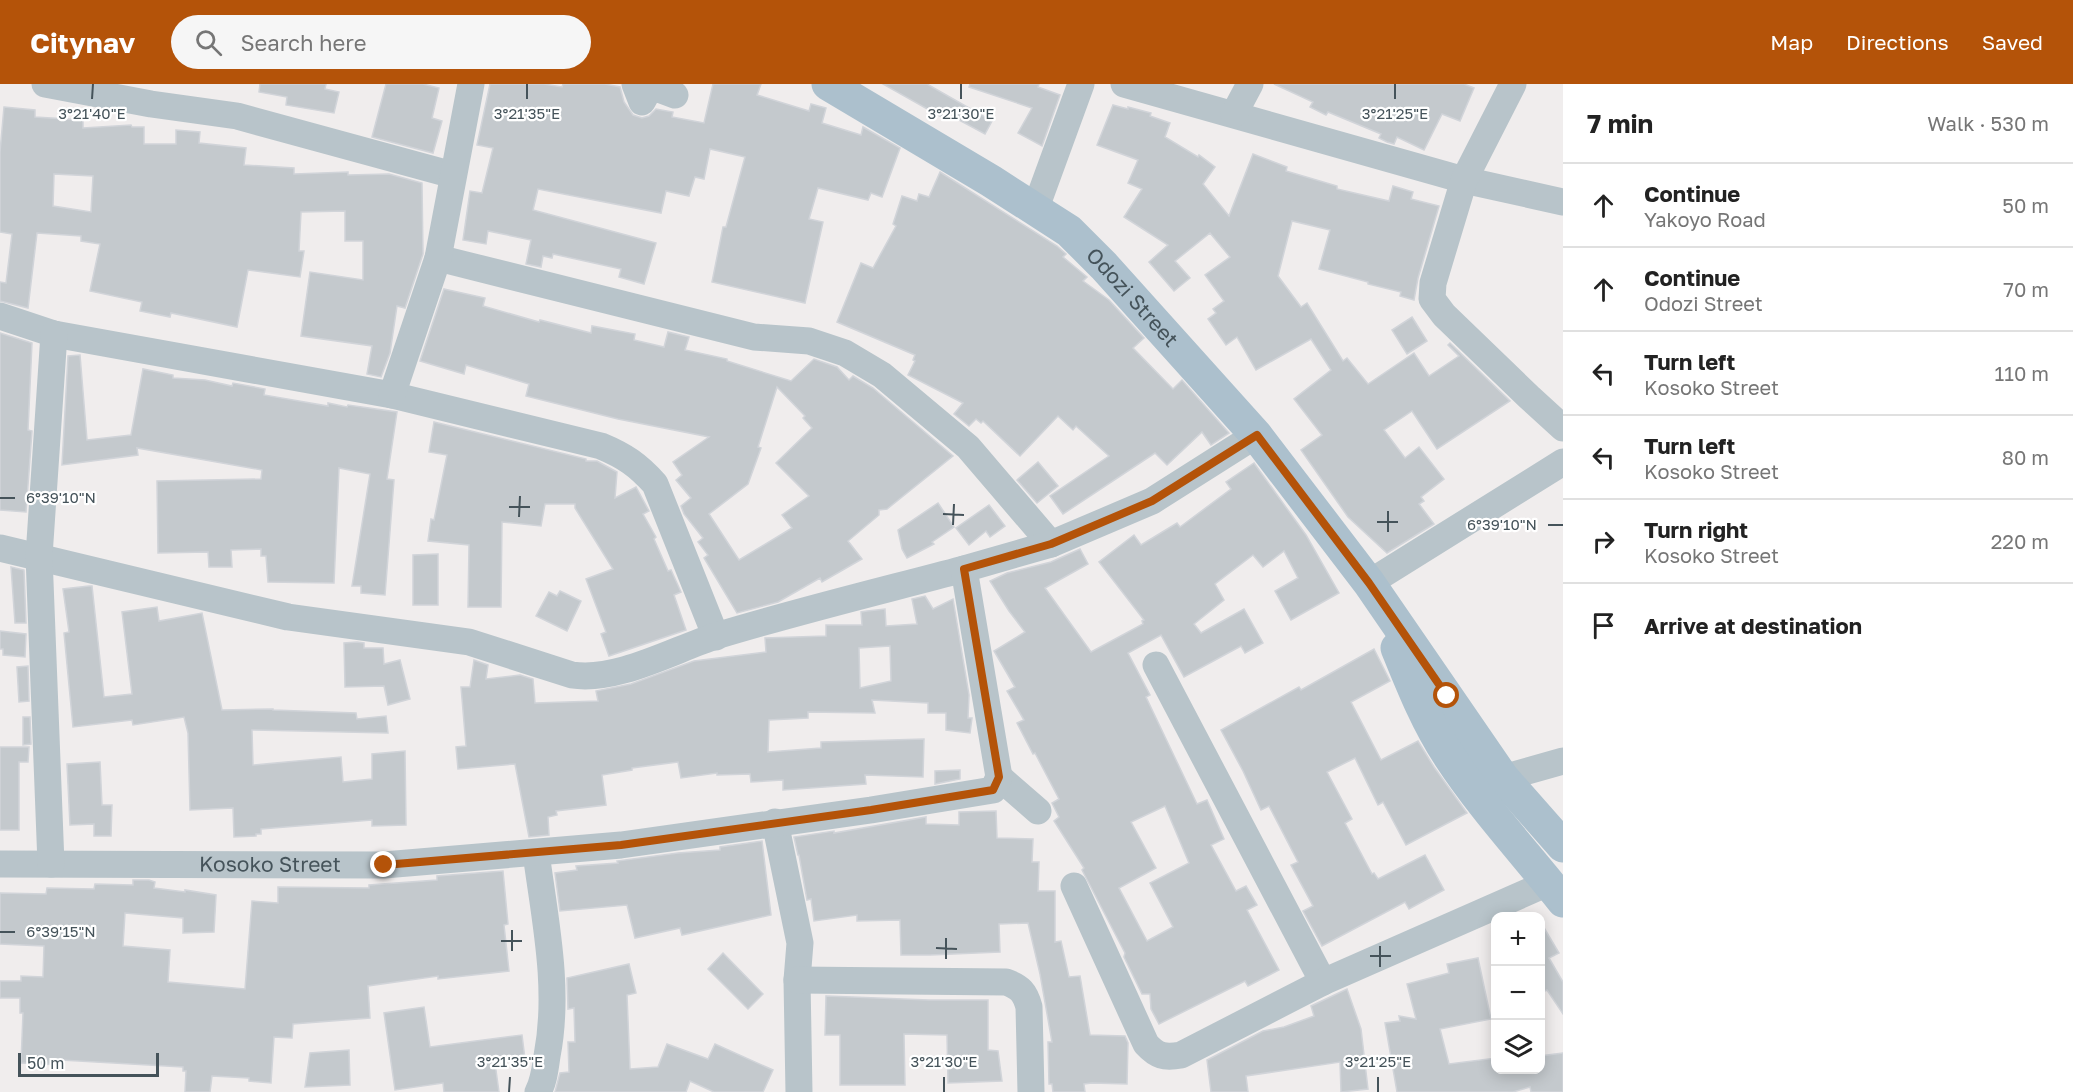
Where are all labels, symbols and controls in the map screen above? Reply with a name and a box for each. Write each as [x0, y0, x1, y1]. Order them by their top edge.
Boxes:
search box [171, 15, 591, 69]
text: Citynav [30, 26, 135, 59]
icon: search [192, 26, 225, 59]
text: Search here [240, 29, 366, 56]
text: Map [1770, 29, 1813, 55]
text: Directions [1846, 29, 1949, 55]
text: Saved [1982, 29, 2043, 55]
text: 3°21'40"E [58, 104, 126, 122]
text: 3°21'35"E [494, 104, 560, 122]
text: 3°21'30"E [928, 104, 994, 122]
text: 3°21'25"E [1362, 104, 1428, 122]
text: 7 min [1587, 108, 1653, 139]
text: Walk · 530 m [1927, 111, 2049, 135]
text: Continue [1644, 180, 1740, 207]
icon: ahead [1587, 189, 1620, 222]
text: 50 m [2002, 193, 2049, 217]
text: Yakoyo Road [1644, 207, 1766, 231]
street label: Odozi Street [1081, 242, 1184, 352]
text: Continue [1644, 264, 1740, 291]
icon: ahead [1587, 273, 1620, 306]
text: 70 m [2003, 277, 2049, 301]
text: Odozi Street [1644, 291, 1763, 315]
text: Turn left [1644, 348, 1735, 375]
icon: left [1587, 357, 1620, 390]
text: 110 m [1995, 361, 2049, 385]
text: Kosoko Street [1644, 375, 1779, 399]
text: Turn left [1644, 432, 1735, 459]
icon: left [1587, 441, 1620, 474]
text: 80 m [2002, 445, 2049, 469]
text: Kosoko Street [1644, 459, 1779, 483]
text: 6°39'10"N [26, 488, 96, 506]
text: 6°39'10"N [1467, 515, 1537, 533]
text: Turn right [1644, 516, 1748, 543]
icon: right [1587, 525, 1620, 558]
text: 220 m [1991, 529, 2049, 553]
text: Kosoko Street [1644, 543, 1779, 567]
icon: arrive [1587, 609, 1620, 642]
text: Arrive at destination [1644, 612, 1862, 639]
route start [1433, 682, 1459, 708]
street label: Kosoko Street [199, 851, 341, 877]
route end [370, 851, 396, 877]
map controls [1491, 912, 1545, 1074]
button: + [1491, 912, 1545, 966]
text: 6°39'15"N [26, 922, 96, 940]
button: − [1491, 966, 1545, 1020]
button: layers [1491, 1020, 1545, 1074]
scale bar [18, 1050, 159, 1078]
text: 3°21'35"E [477, 1052, 543, 1070]
text: 3°21'30"E [911, 1052, 977, 1070]
text: 3°21'25"E [1345, 1052, 1411, 1070]
text: 50 m [27, 1053, 64, 1073]

